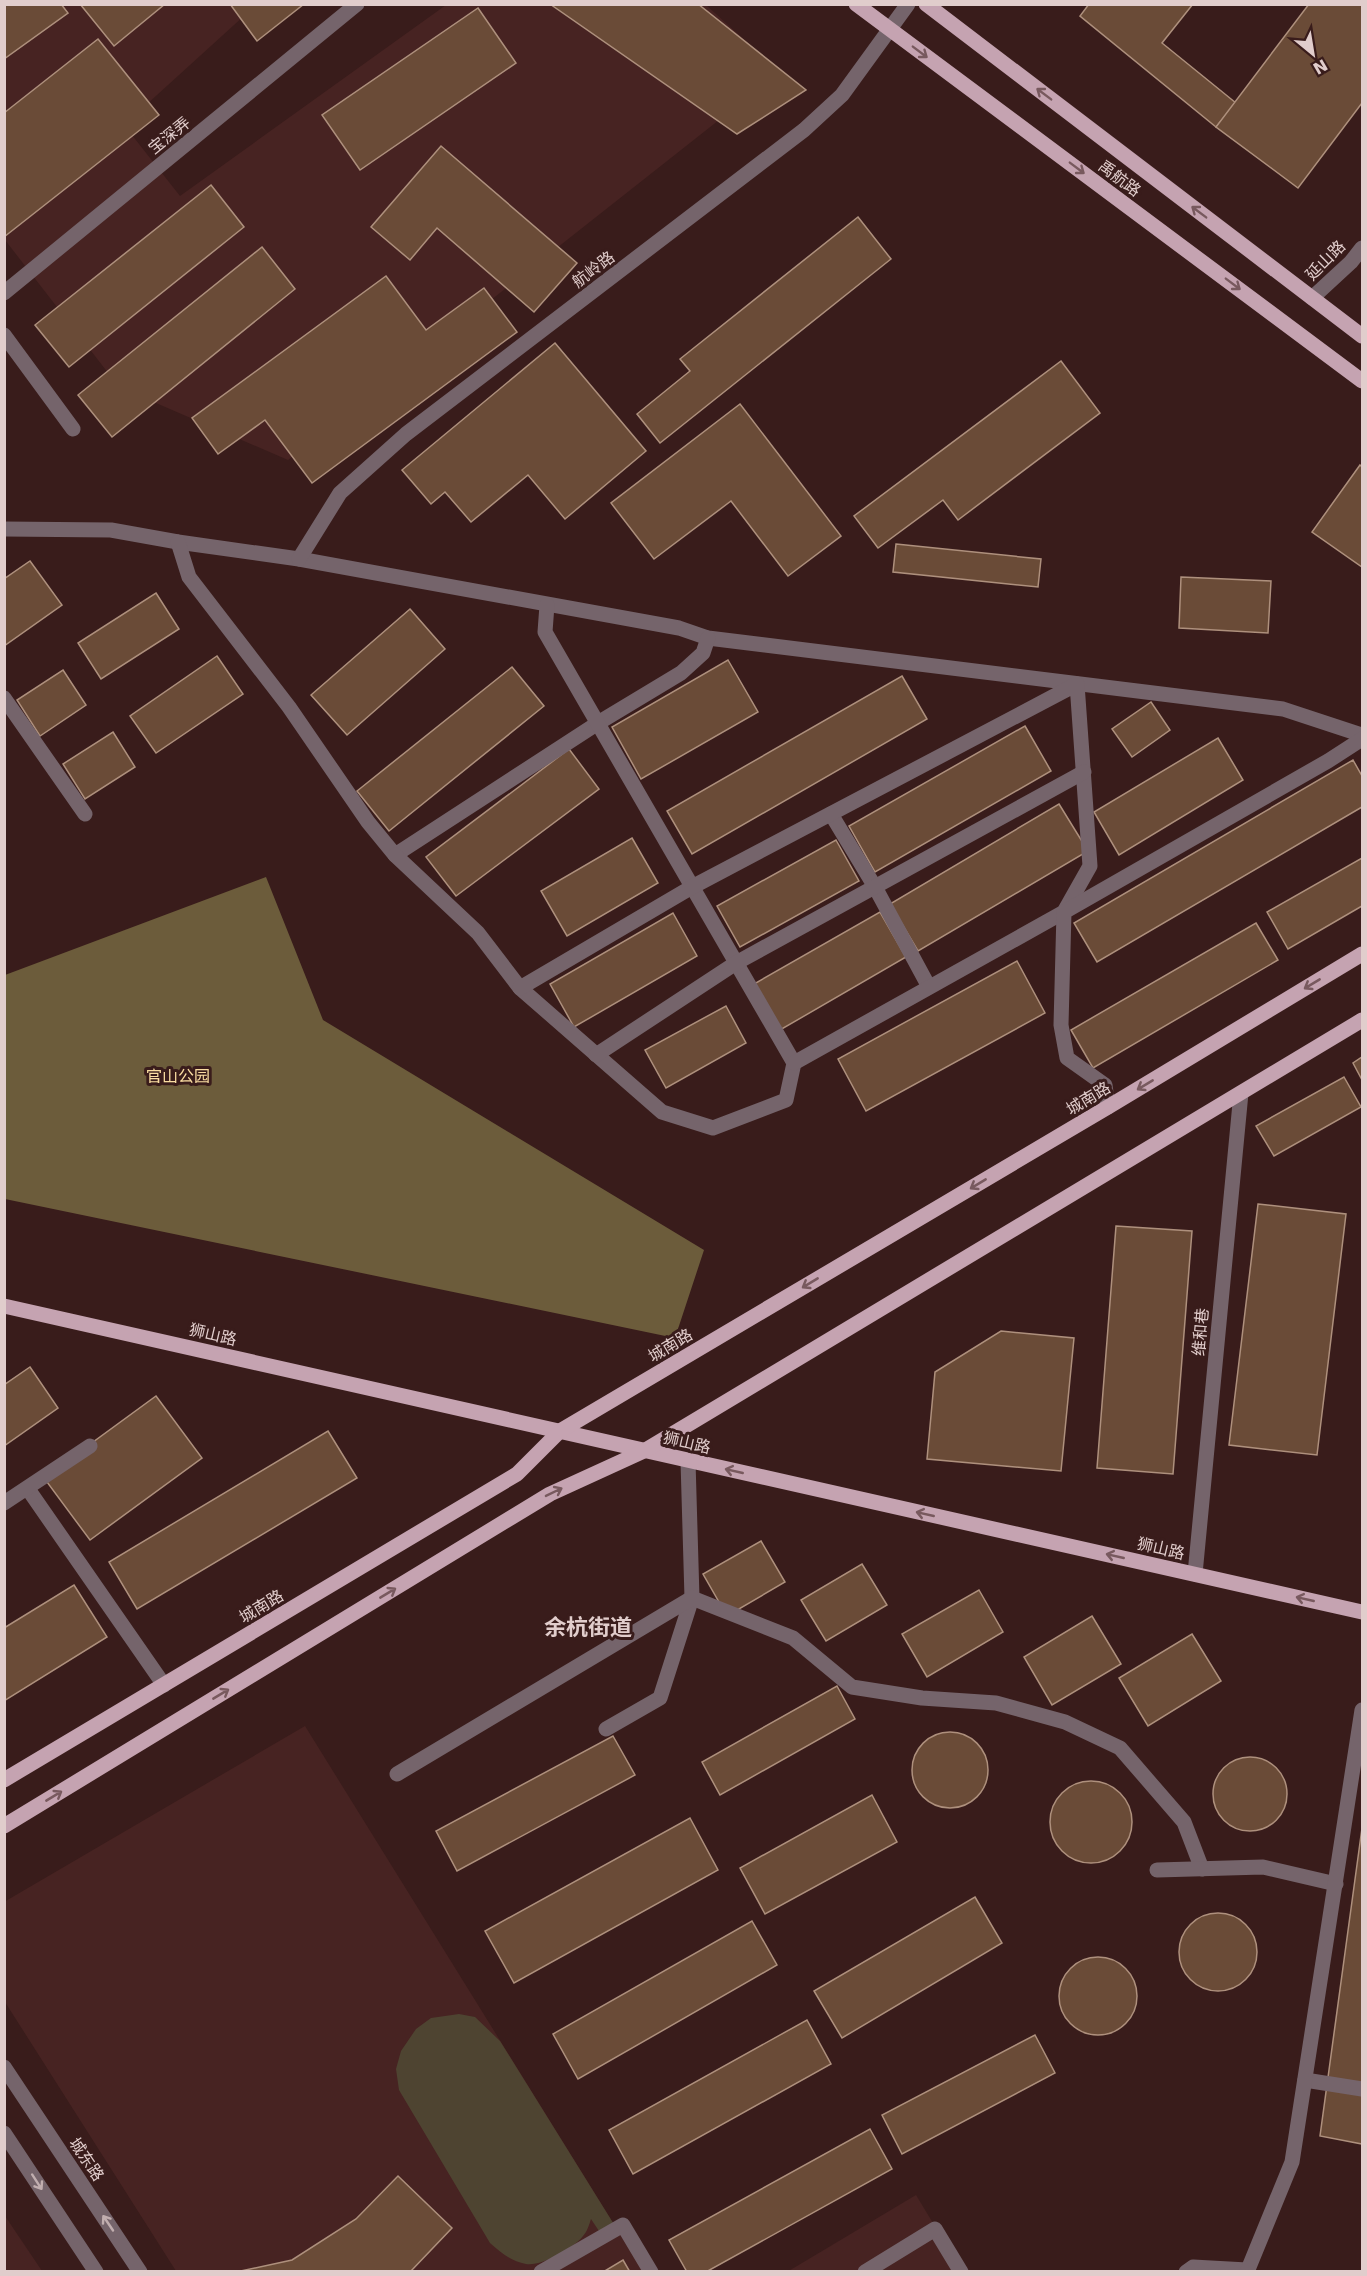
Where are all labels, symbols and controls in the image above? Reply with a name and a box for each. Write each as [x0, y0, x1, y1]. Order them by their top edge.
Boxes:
north arrow [1283, 24, 1343, 84]
one-way arrow [912, 45, 928, 58]
text: N [1310, 55, 1331, 78]
one-way arrow [1036, 87, 1052, 100]
street label: 宝深弄 [145, 113, 194, 158]
street label: 禹航路 [1095, 156, 1145, 200]
one-way arrow [1068, 162, 1084, 174]
one-way arrow [1191, 205, 1207, 218]
street label: 延山路 [1302, 237, 1349, 284]
street label: 航岭路 [568, 247, 618, 291]
one-way arrow [1225, 278, 1241, 291]
one-way arrow [1304, 978, 1321, 990]
park label: 官山公园 [146, 1067, 210, 1086]
street label: 城南路 [1063, 1078, 1114, 1119]
one-way arrow [1137, 1079, 1154, 1091]
one-way arrow [970, 1179, 987, 1191]
one-way arrow [802, 1278, 819, 1290]
street label: 维和巷 [1189, 1307, 1212, 1357]
street label: 狮山路 [187, 1320, 238, 1349]
street label: 城南路 [645, 1325, 696, 1366]
street label: 狮山路 [661, 1428, 712, 1457]
one-way arrow [725, 1465, 744, 1477]
one-way arrow [545, 1486, 563, 1497]
one-way arrow [916, 1508, 935, 1519]
street label: 狮山路 [1135, 1534, 1186, 1563]
one-way arrow [1106, 1550, 1125, 1562]
street label: 城南路 [236, 1586, 287, 1627]
one-way arrow [379, 1586, 396, 1598]
one-way arrow [1296, 1592, 1315, 1604]
district label: 余杭街道 [544, 1615, 632, 1640]
one-way arrow [212, 1688, 229, 1700]
one-way arrow [45, 1789, 62, 1801]
street label: 城东路 [65, 2134, 108, 2184]
one-way arrow [31, 2173, 43, 2190]
one-way arrow [101, 2215, 113, 2232]

